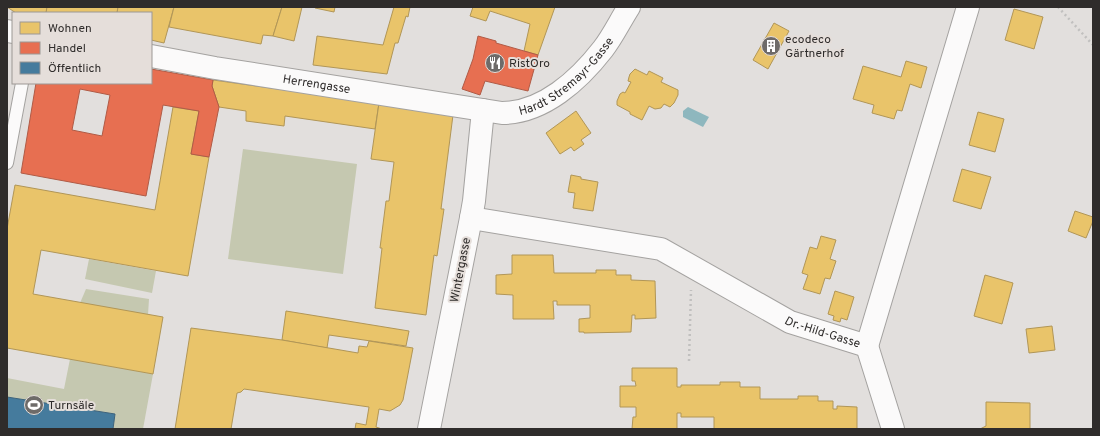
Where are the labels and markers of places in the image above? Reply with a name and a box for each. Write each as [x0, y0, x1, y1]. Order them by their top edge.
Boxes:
place label: ecodeco Gärtnerhof [785, 32, 844, 62]
building icon: ecodeco Gärtnerhof [760, 35, 782, 57]
restaurant icon: RistOro [484, 52, 506, 74]
place label: RistOro [509, 56, 550, 72]
sports icon: Turnsäle [23, 394, 45, 416]
place label: Turnsäle [48, 398, 94, 414]

